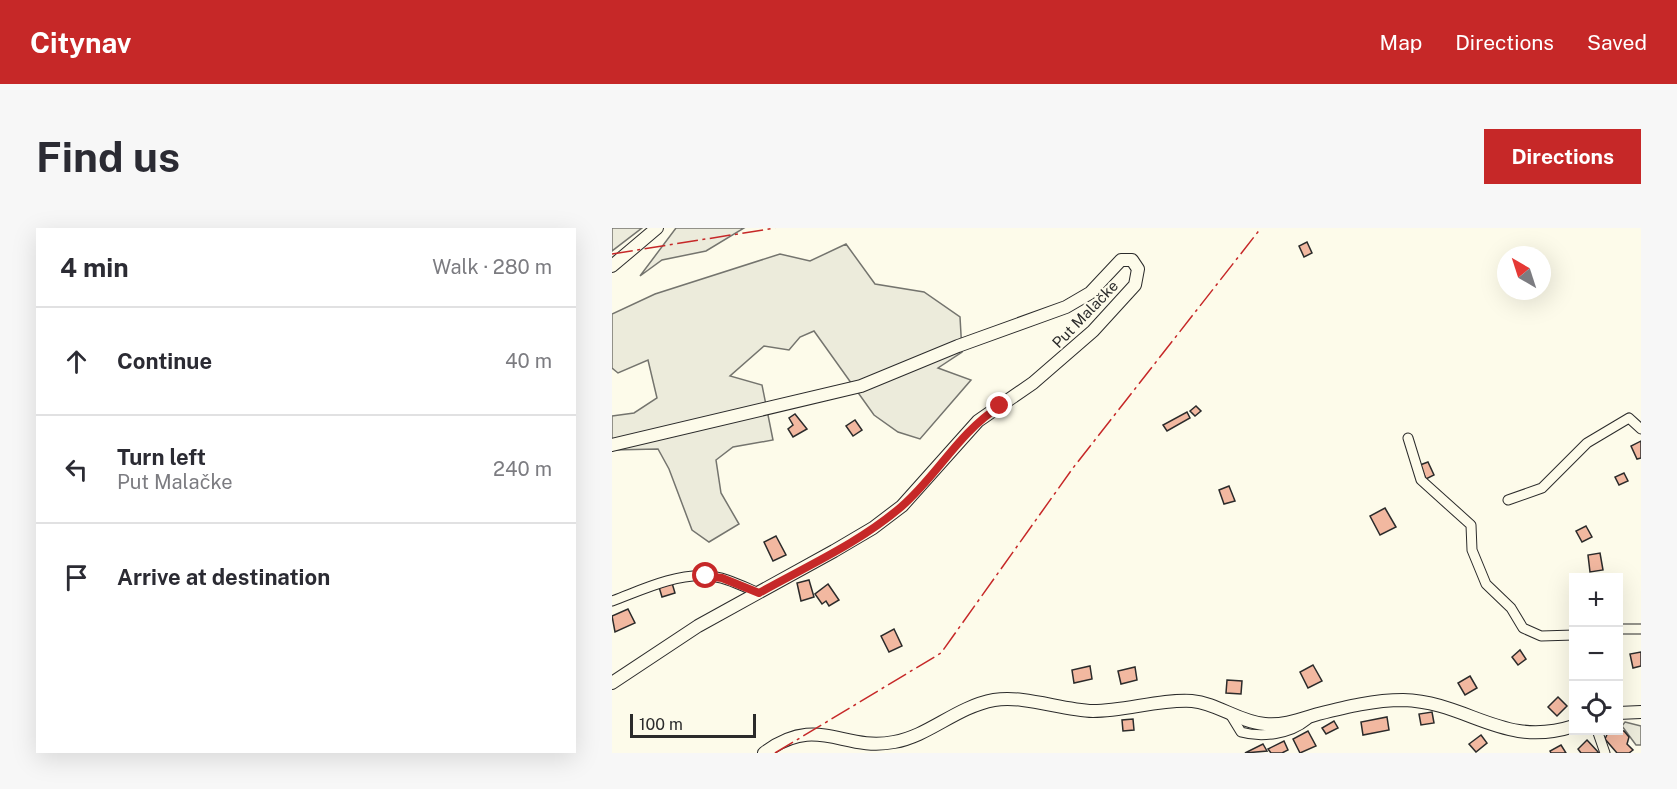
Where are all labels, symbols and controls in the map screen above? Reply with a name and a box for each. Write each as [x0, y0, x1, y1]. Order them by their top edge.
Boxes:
text: Citynav [30, 26, 131, 59]
text: Map [1380, 30, 1422, 55]
text: Directions [1455, 30, 1554, 55]
text: Saved [1587, 30, 1647, 55]
button: Directions [1484, 129, 1641, 184]
text: Find us [36, 132, 180, 181]
north arrow [1497, 246, 1551, 300]
text: 4 min [60, 252, 129, 283]
text: Walk · 280 m [432, 255, 552, 279]
street label: Put Malačke [1049, 277, 1121, 351]
icon: ahead [60, 345, 93, 378]
text: Continue [117, 348, 212, 374]
text: 40 m [505, 349, 552, 373]
route end [986, 392, 1012, 418]
text: Turn left [117, 444, 206, 470]
icon: left [60, 453, 93, 486]
text: 240 m [493, 457, 552, 481]
text: Put Malačke [117, 470, 233, 494]
icon: arrive [60, 561, 93, 594]
route start [692, 562, 718, 588]
text: Arrive at destination [117, 564, 330, 590]
map controls [1569, 573, 1623, 735]
button: + [1569, 573, 1623, 627]
button: − [1569, 627, 1623, 681]
button: locate [1569, 681, 1623, 735]
scale bar [630, 711, 756, 738]
text: 100 m [639, 715, 683, 734]

